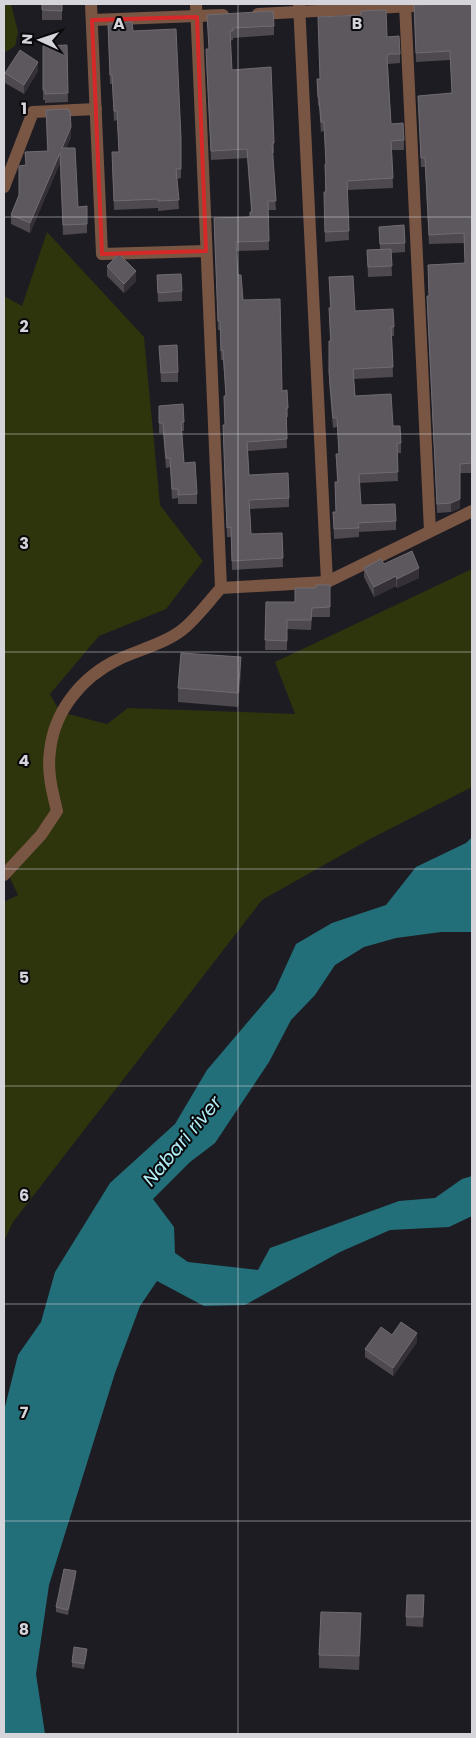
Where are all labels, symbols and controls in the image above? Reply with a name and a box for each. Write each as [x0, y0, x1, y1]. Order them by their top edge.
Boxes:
text: A [113, 12, 125, 35]
text: B [352, 12, 362, 35]
north arrow [15, 15, 65, 65]
text: N [17, 34, 37, 45]
text: 1 [21, 97, 27, 120]
text: 2 [19, 315, 29, 338]
text: 3 [19, 532, 29, 555]
text: 4 [19, 749, 30, 772]
text: 5 [19, 966, 29, 989]
water label: Nabari river [136, 1089, 228, 1192]
text: 6 [19, 1184, 29, 1207]
text: 7 [20, 1401, 29, 1424]
text: 8 [19, 1618, 29, 1641]

